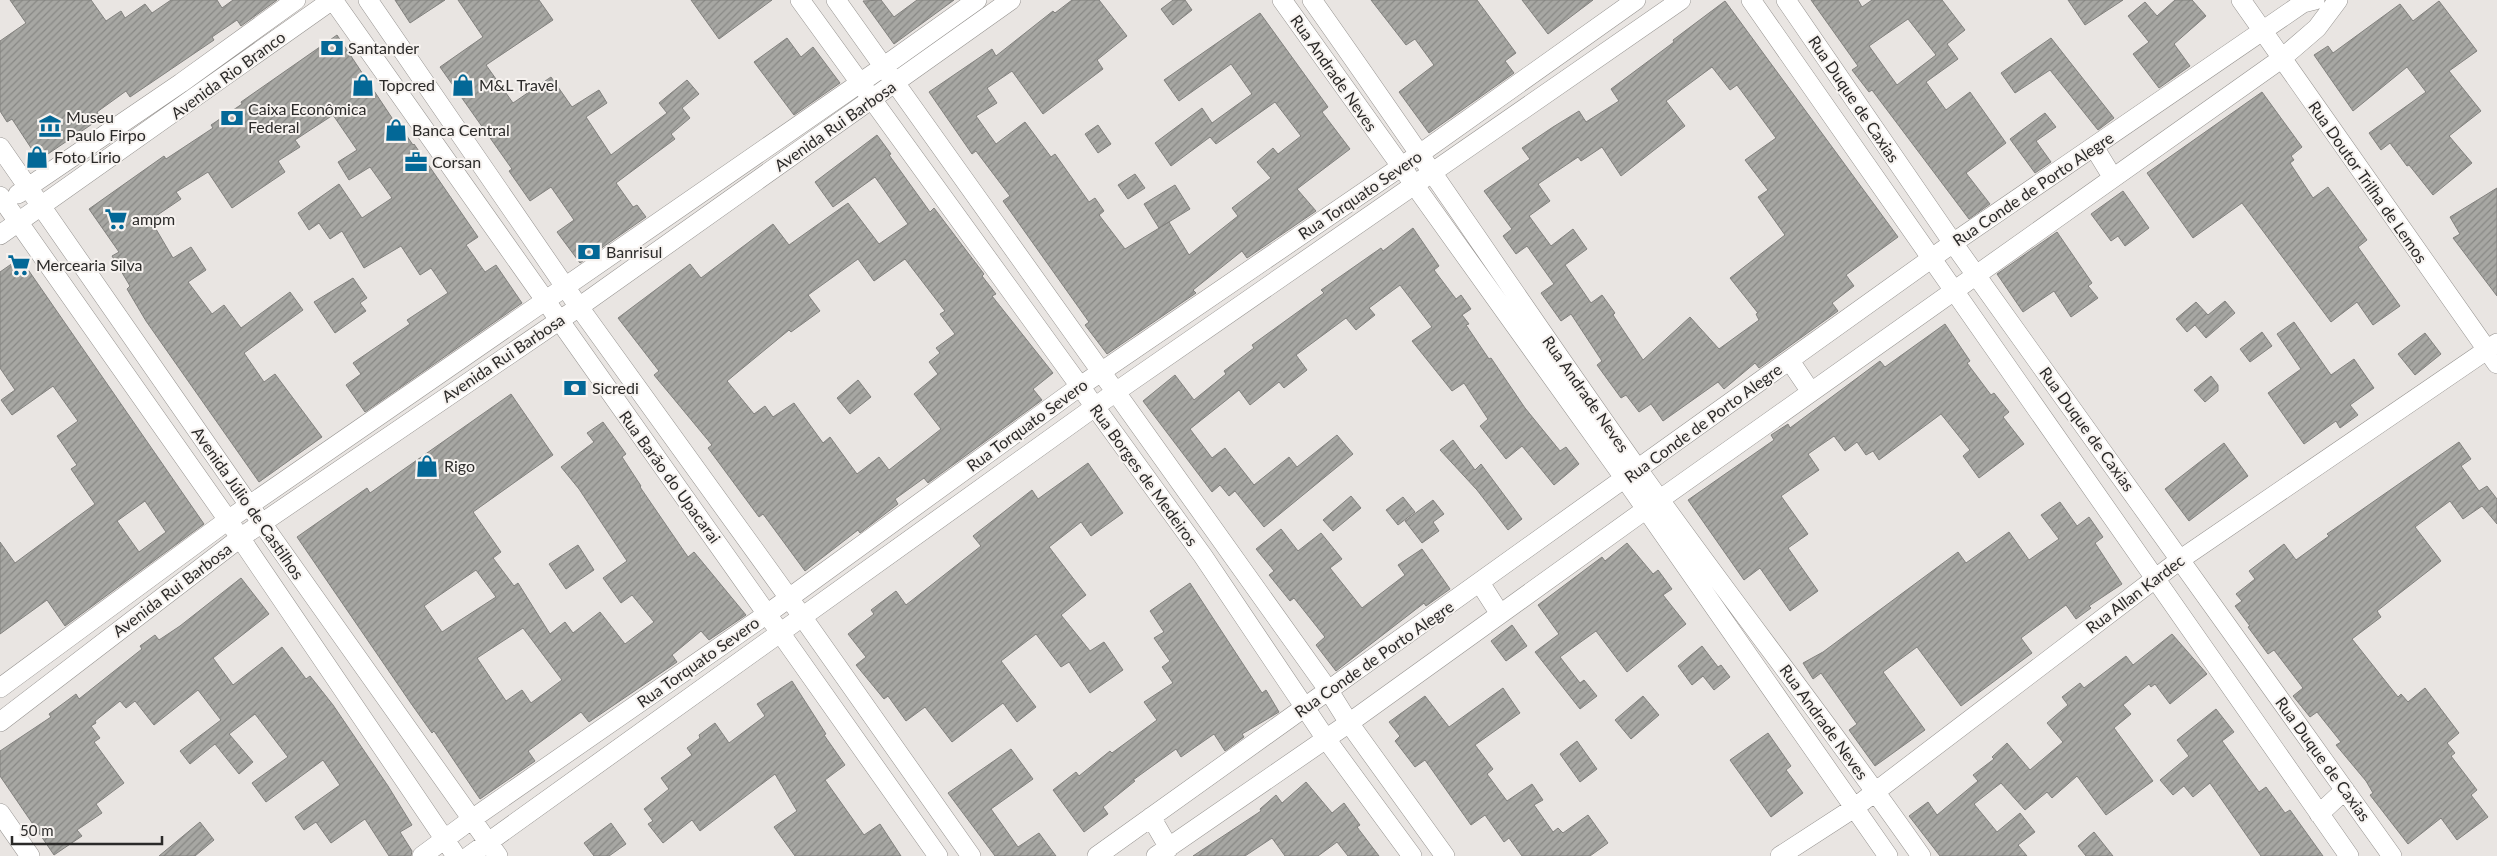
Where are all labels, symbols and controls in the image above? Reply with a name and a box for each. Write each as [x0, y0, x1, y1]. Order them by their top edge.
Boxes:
street label: Rua Andrade Neves [1287, 11, 1382, 135]
street label: Avenida Rio Branco [167, 27, 289, 122]
street label: Rua Duque de Caxias [1805, 32, 1904, 166]
bank icon: Santander [319, 35, 345, 61]
place label: Santander [348, 38, 419, 57]
shop icon: Topcred [350, 72, 376, 98]
shop icon: M&L Travel [450, 72, 476, 98]
place label: Topcred [379, 75, 435, 94]
place label: M&L Travel [479, 75, 558, 94]
street label: Avenida Rui Barbosa [770, 77, 899, 175]
street label: Rua Doutor Trilha de Lemos [2305, 97, 2432, 266]
place label: Caixa Econômica Federal [248, 99, 367, 136]
bank icon: Caixa Econômica Federal [219, 105, 245, 131]
place label: Museu Paulo Firpo [66, 107, 146, 144]
museum icon: Museu Paulo Firpo [37, 113, 63, 139]
shop icon: Banca Central [383, 117, 409, 143]
place label: Banca Central [412, 120, 510, 139]
street label: Rua Conde de Porto Alegre [1949, 128, 2117, 250]
shop icon: Foto Lirio [24, 144, 50, 170]
street label: Rua Torquato Severo [1294, 146, 1425, 243]
place label: Foto Lirio [54, 147, 121, 166]
office icon: Corsan [403, 149, 429, 175]
place label: Corsan [432, 152, 481, 171]
supermarket icon: ampm [103, 206, 129, 232]
place label: ampm [132, 209, 175, 228]
bank icon: Banrisul [576, 239, 602, 265]
place label: Banrisul [606, 242, 662, 261]
supermarket icon: Mercearia Silva [6, 252, 32, 278]
place label: Mercearia Silva [36, 255, 142, 274]
street label: Avenida Rui Barbosa [438, 309, 568, 406]
street label: Rua Andrade Neves [1539, 332, 1634, 456]
street label: Rua Conde de Porto Alegre [1620, 359, 1785, 486]
street label: Rua Duque de Caxias [2036, 363, 2139, 495]
street label: Rua Torquato Severo [963, 374, 1091, 475]
bank icon: Sicredi [562, 375, 588, 401]
place label: Sicredi [592, 378, 639, 397]
street label: Rua Borges de Medeiros [1087, 400, 1202, 549]
street label: Rua Barão do Upacarai [616, 407, 725, 547]
street label: Avenida Júlio de Castilhos [188, 423, 308, 583]
shop icon: Rigo [414, 453, 440, 479]
place label: Rigo [444, 456, 475, 475]
street label: Avenida Rui Barbosa [109, 539, 235, 640]
street label: Rua Allan Kardec [2082, 550, 2188, 637]
street label: Rua Conde de Porto Alegre [1290, 596, 1457, 721]
street label: Rua Torquato Severo [633, 612, 762, 711]
street label: Rua Andrade Neves [1776, 660, 1873, 783]
street label: Rua Duque de Caxias [2272, 693, 2375, 825]
scale bar [12, 814, 162, 846]
text: 50 m [20, 821, 54, 839]

